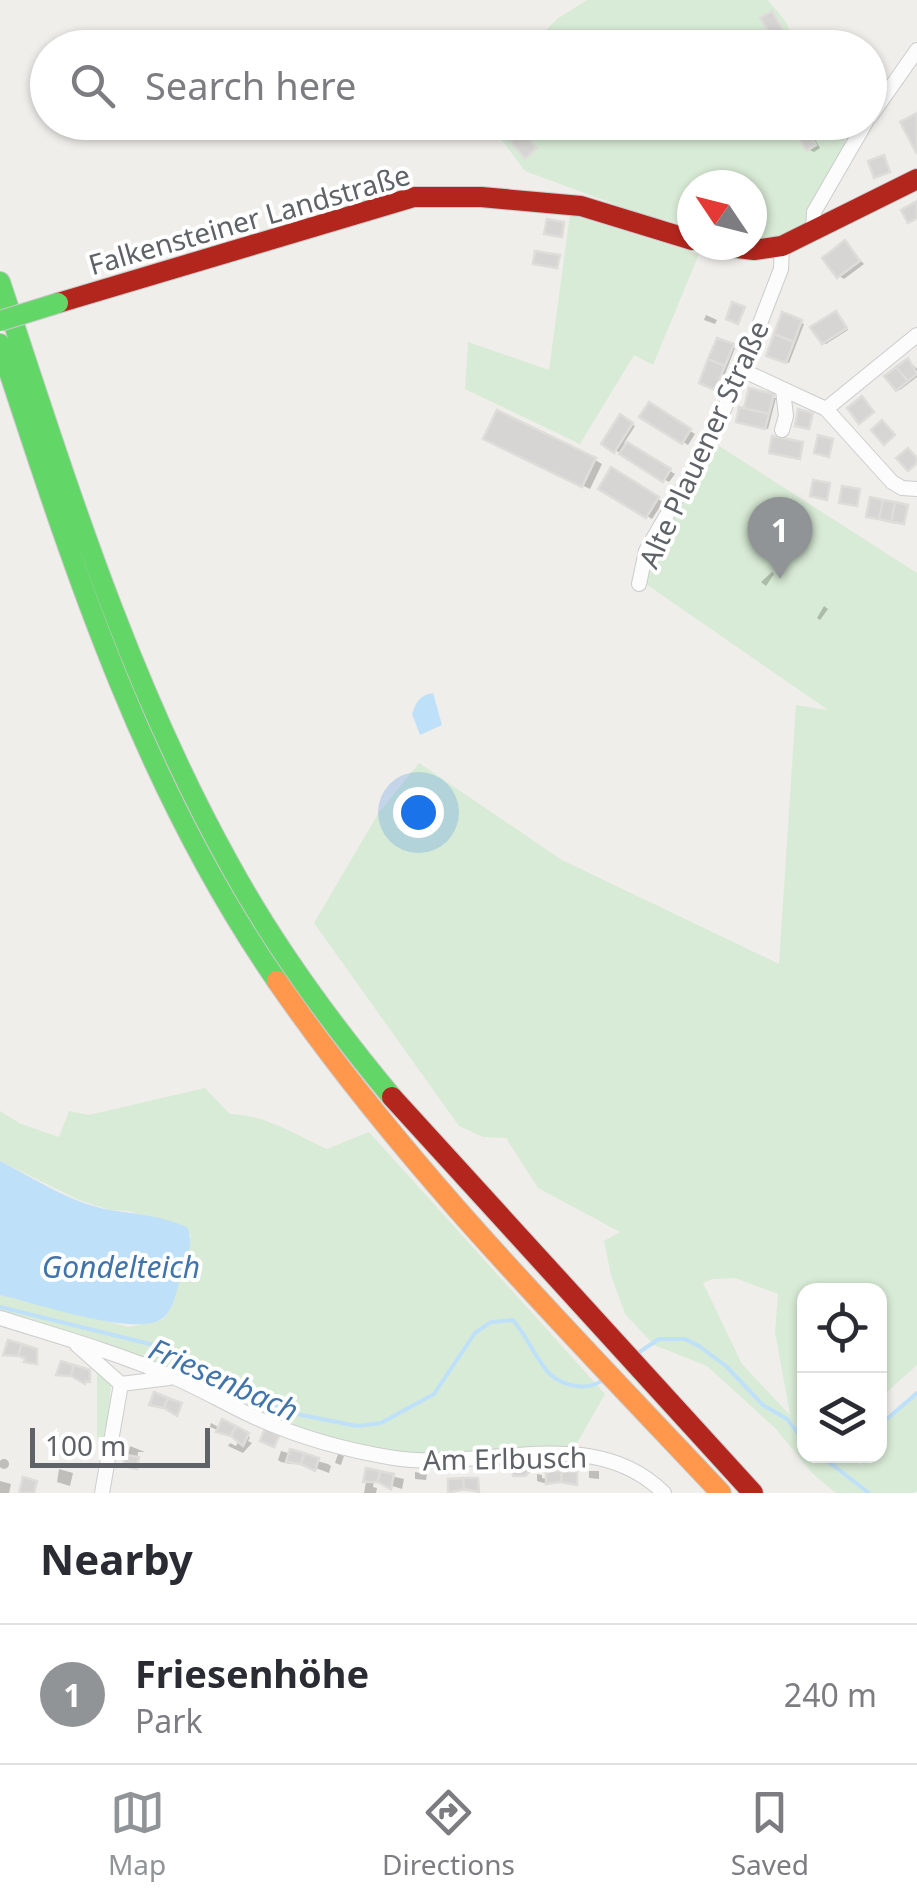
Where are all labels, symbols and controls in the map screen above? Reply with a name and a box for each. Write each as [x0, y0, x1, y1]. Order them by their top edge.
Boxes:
search box [30, 30, 887, 140]
icon: search [65, 58, 120, 113]
text: Search here [145, 59, 356, 111]
street label: Falkensteiner Landstraße [84, 155, 414, 283]
north arrow [677, 170, 767, 260]
street label: Alte Plauener Straße [629, 314, 777, 574]
pin: 1 [748, 496, 812, 579]
your location [393, 787, 444, 838]
water label: Gondelteich [42, 1246, 200, 1287]
map controls [797, 1283, 887, 1463]
button: locate [797, 1283, 887, 1373]
water label: Friesenbach [143, 1328, 305, 1430]
button: layers [797, 1373, 887, 1463]
scale bar [30, 1423, 210, 1468]
text: 100 m [45, 1426, 127, 1464]
street label: Am Erlbusch [422, 1438, 588, 1478]
text: Nearby [40, 1530, 193, 1587]
text: Friesenhöhe [135, 1647, 369, 1699]
text: 1 [63, 1673, 82, 1716]
text: 240 m [784, 1673, 877, 1716]
text: Park [135, 1699, 203, 1742]
tab: Map [108, 1785, 166, 1883]
tab: Directions [382, 1785, 515, 1883]
tab: Saved [731, 1785, 809, 1883]

